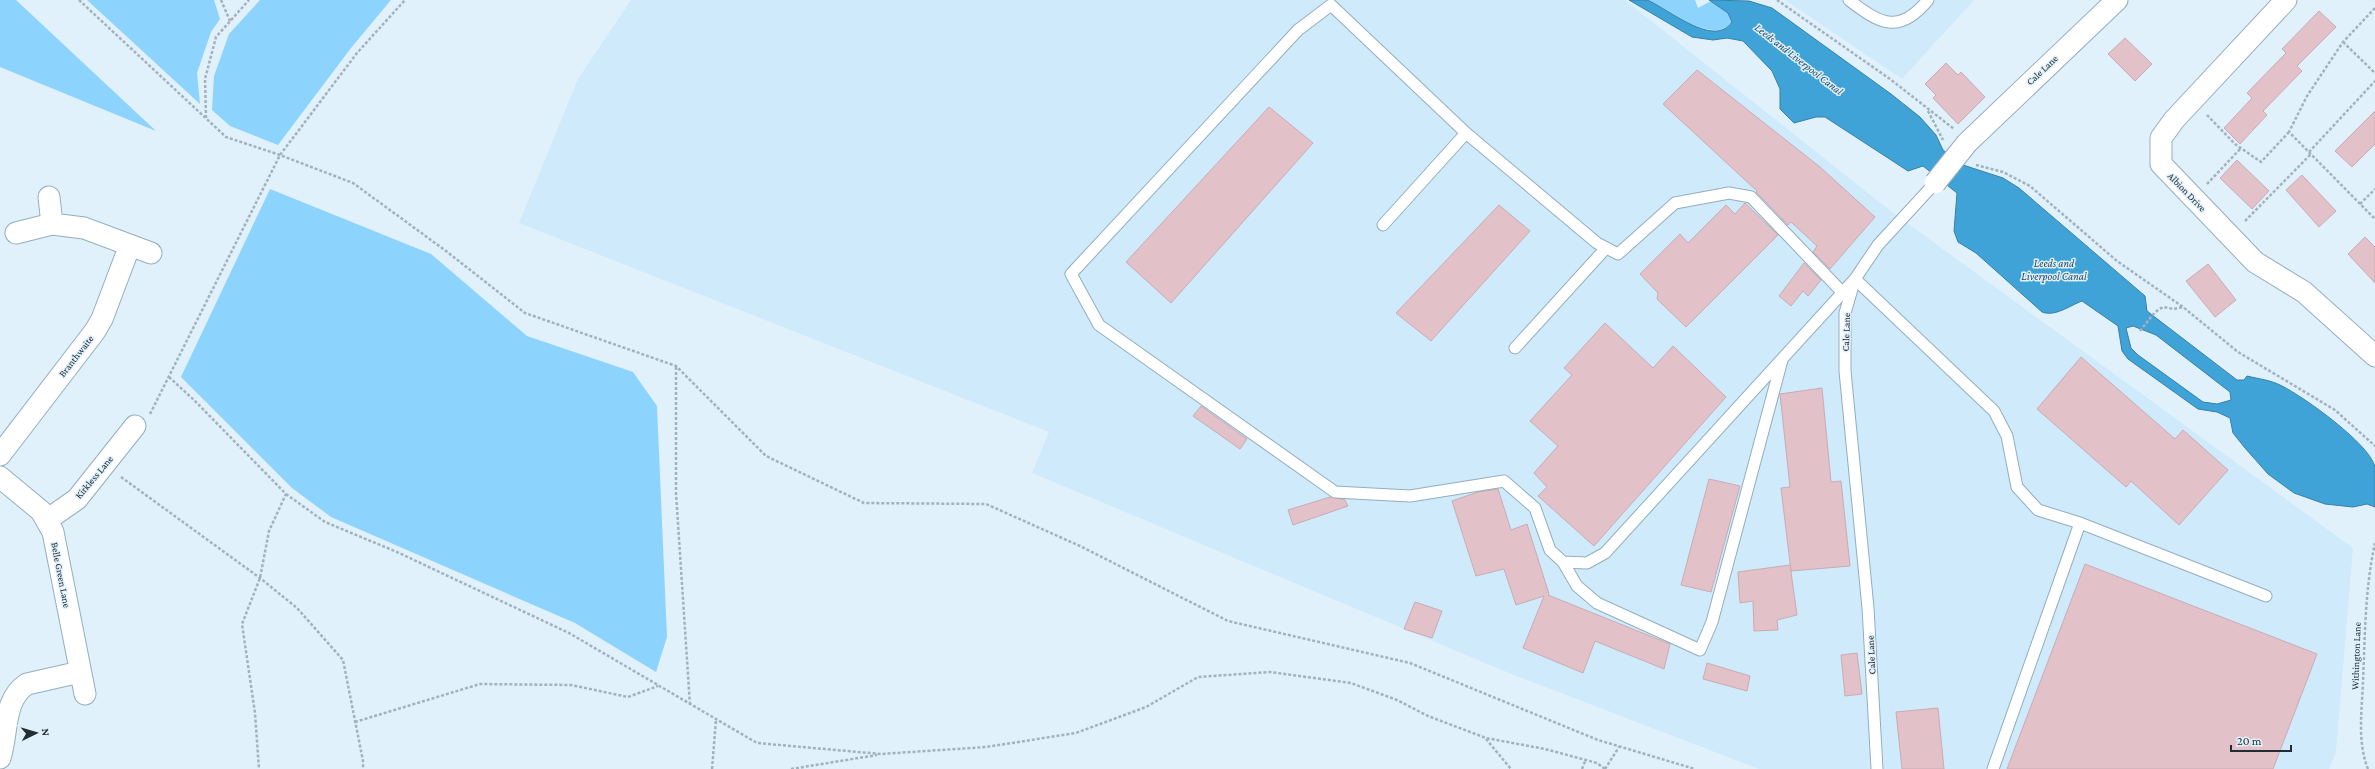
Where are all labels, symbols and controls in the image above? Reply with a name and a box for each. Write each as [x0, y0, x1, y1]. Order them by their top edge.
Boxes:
water label: Leeds and Liverpool Canal [1752, 21, 1845, 98]
street label: Cale Lane [2024, 52, 2060, 87]
street label: Albion Drive [2166, 170, 2209, 214]
water label: Leeds and Liverpool Canal [2021, 257, 2087, 283]
street label: Cale Lane [1840, 312, 1852, 352]
street label: Branthwaite [56, 333, 96, 379]
street label: Kirkless Lane [73, 453, 116, 501]
street label: Belle Green Lane [49, 541, 73, 609]
street label: Withington Lane [2349, 621, 2363, 690]
street label: Cale Lane [1864, 635, 1878, 675]
north arrow [16, 713, 56, 753]
scale bar [2231, 727, 2291, 753]
text: N [40, 728, 52, 737]
text: 20 m [2237, 734, 2262, 748]

